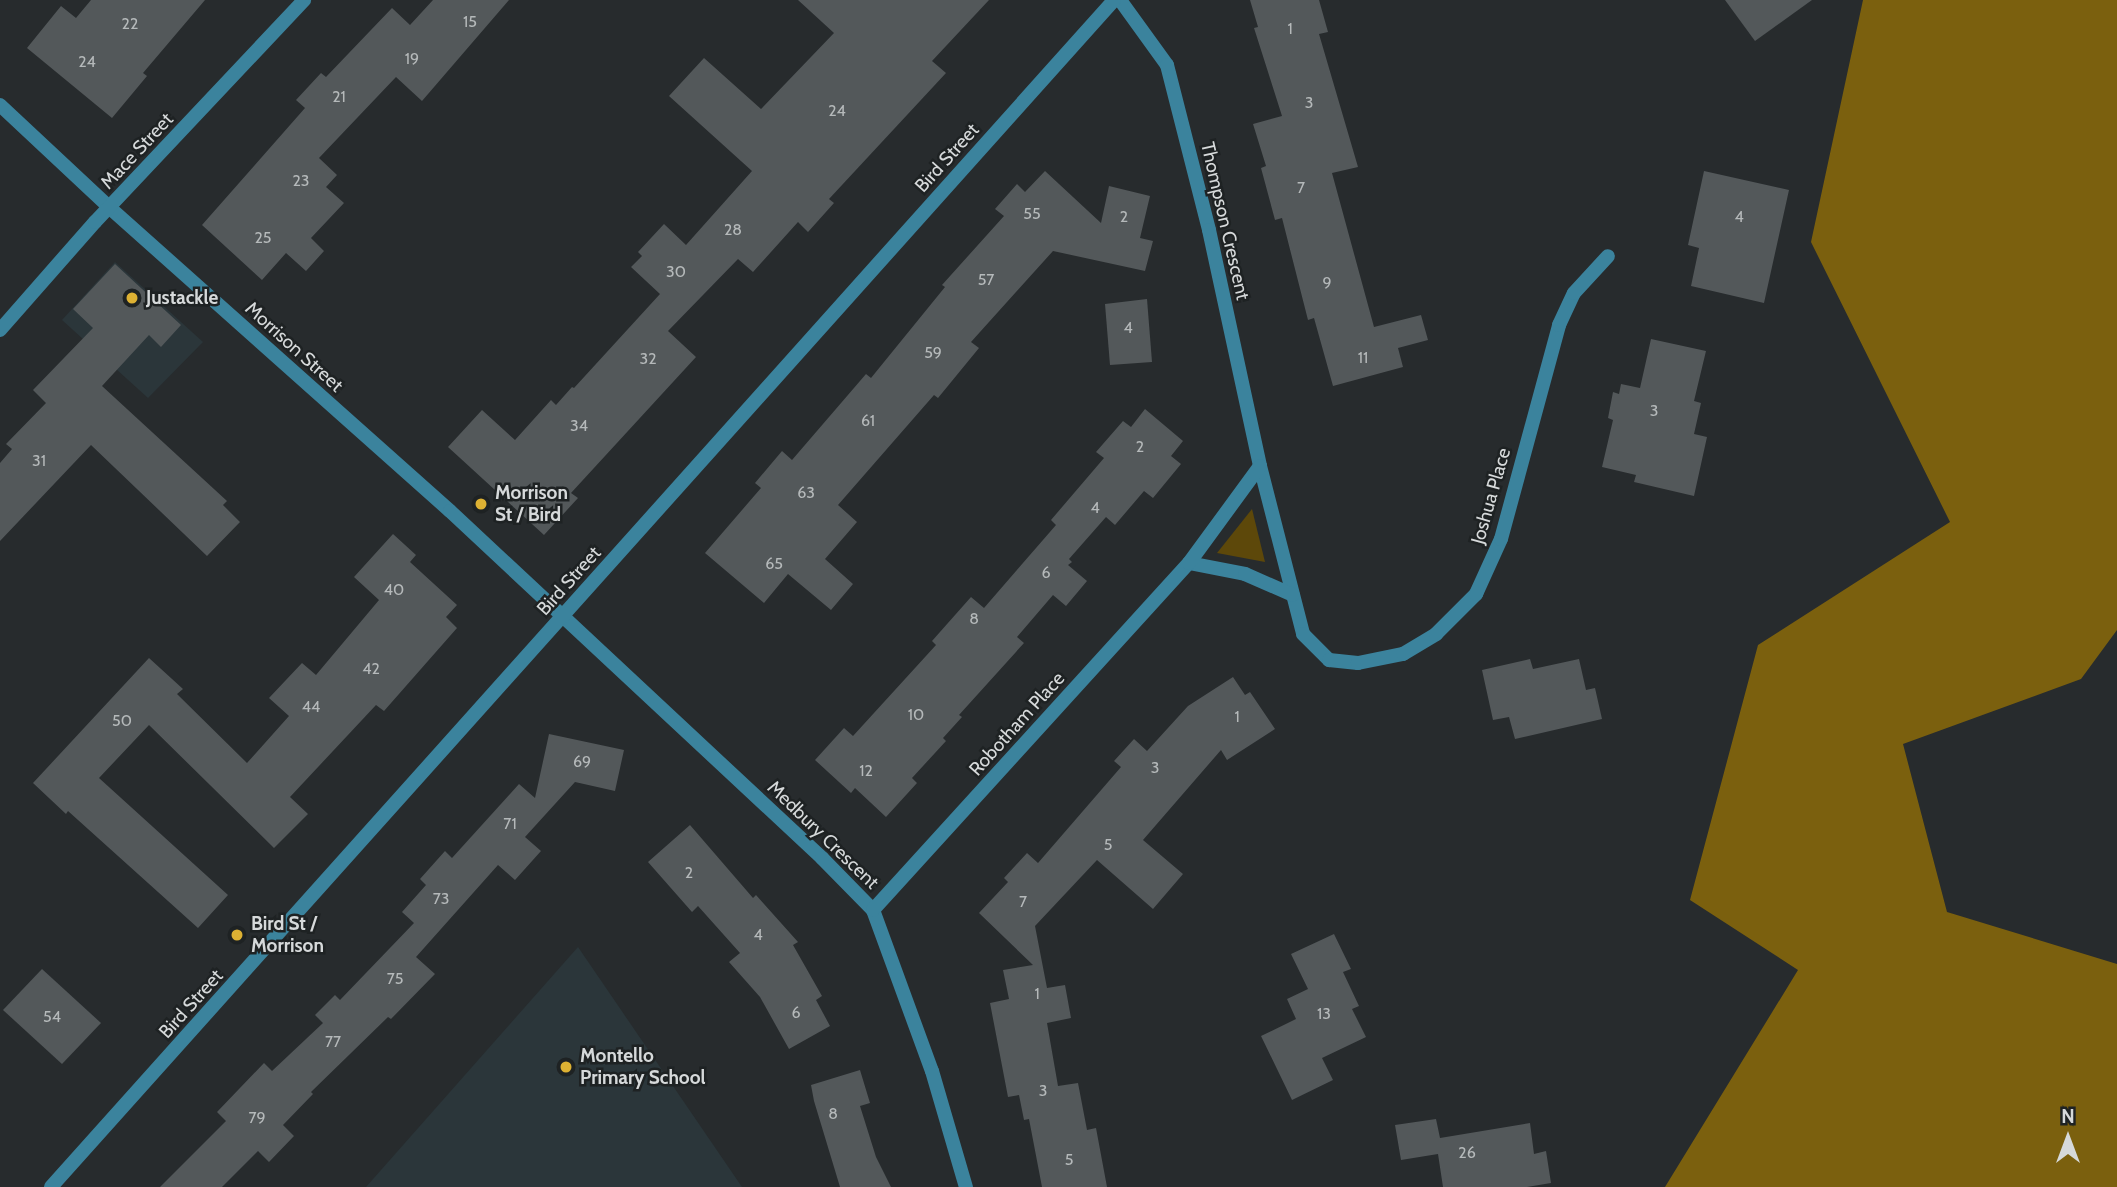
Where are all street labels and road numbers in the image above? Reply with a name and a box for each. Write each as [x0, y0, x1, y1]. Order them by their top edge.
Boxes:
street label: Mace Street [96, 108, 178, 194]
street label: Bird Street [910, 119, 984, 197]
street label: Thompson Crescent [1196, 140, 1254, 302]
street label: Morrison Street [240, 297, 348, 397]
street label: Joshua Place [1466, 445, 1516, 547]
street label: Bird Street [532, 542, 606, 620]
street label: Robotham Place [964, 667, 1070, 781]
street label: Medbury Crescent [763, 776, 883, 894]
street label: Bird Street [154, 965, 228, 1043]

